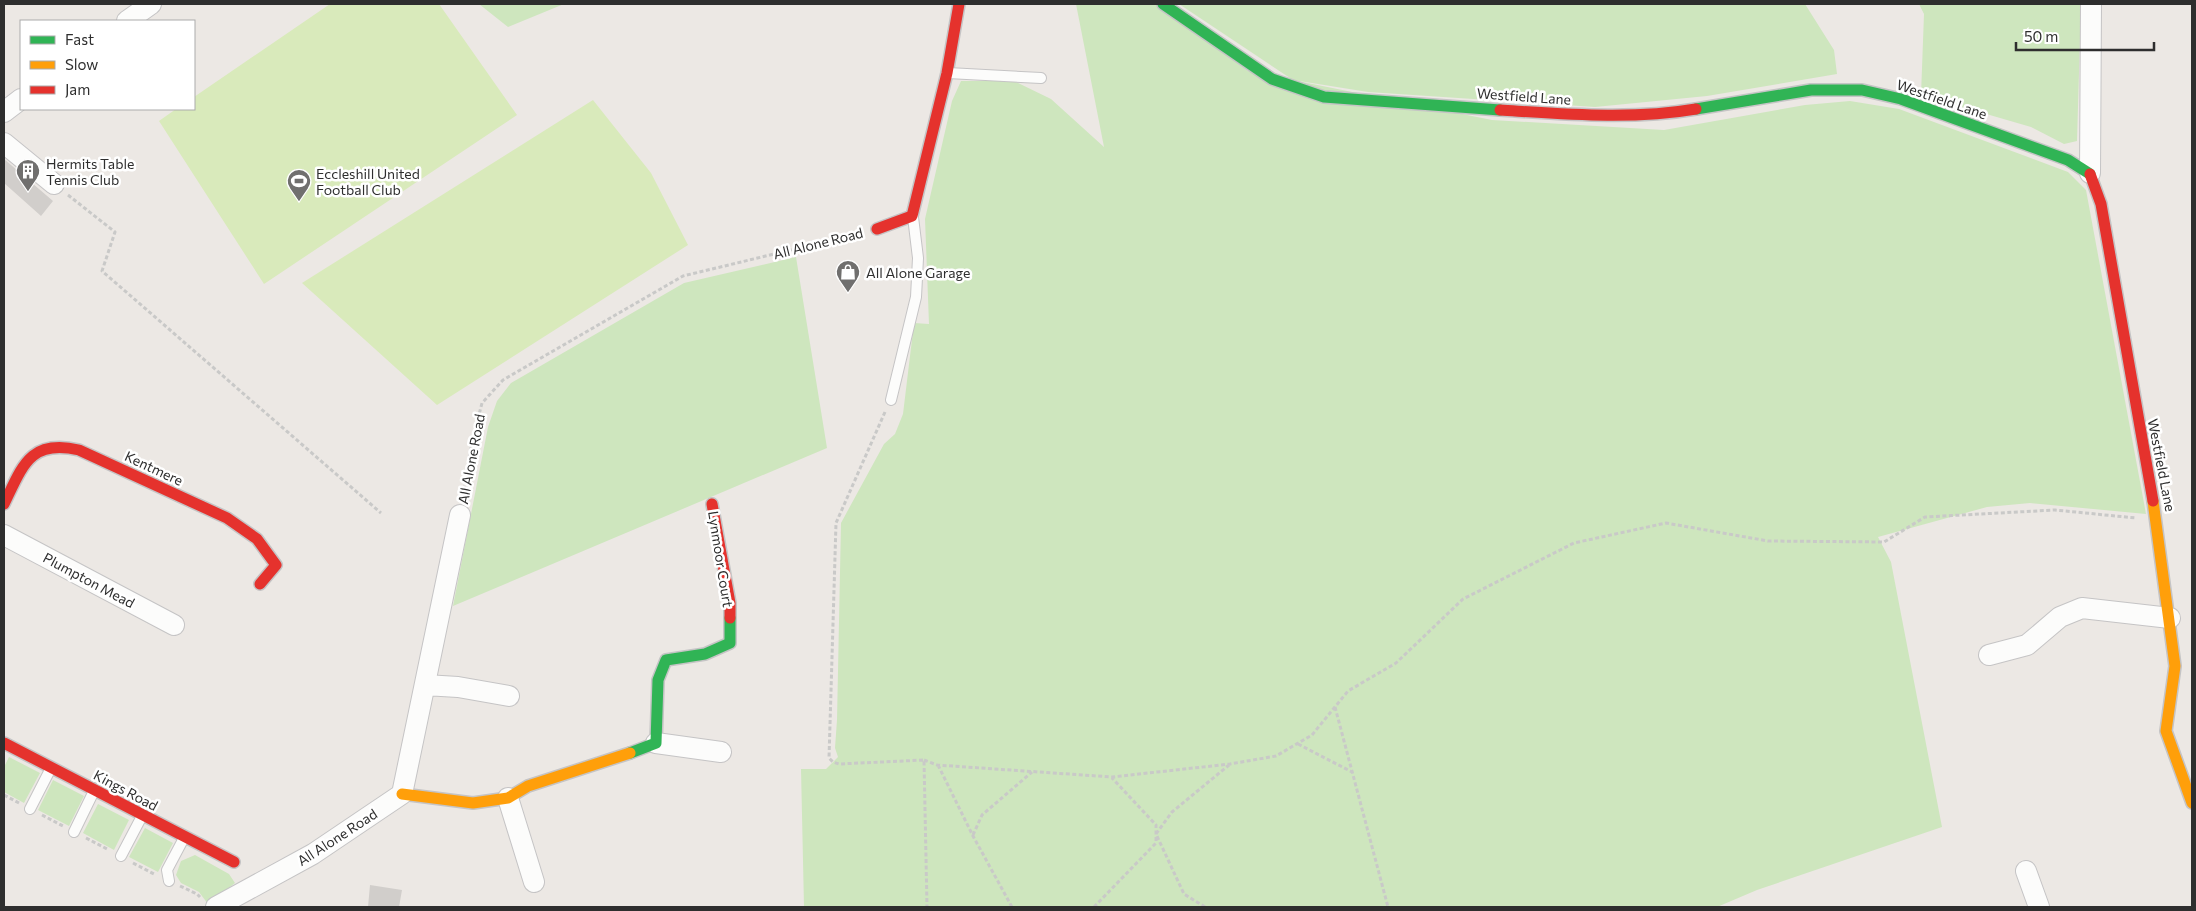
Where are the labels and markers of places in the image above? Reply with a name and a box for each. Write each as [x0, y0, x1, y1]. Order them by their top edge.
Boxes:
place label: Hermits Table Tennis Club [46, 155, 134, 188]
building icon: Hermits Table Tennis Club [15, 158, 41, 192]
place label: Eccleshill United Football Club [316, 165, 420, 198]
sports icon: Eccleshill United Football Club [286, 168, 312, 202]
shop icon: All Alone Garage [835, 259, 861, 293]
place label: All Alone Garage [866, 264, 970, 281]

